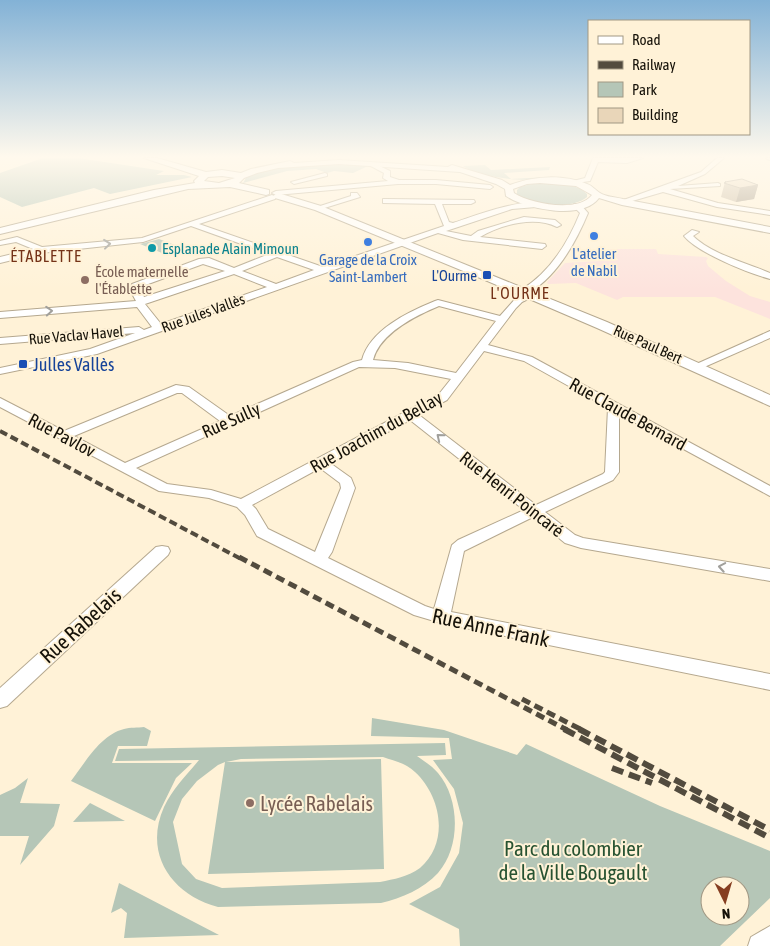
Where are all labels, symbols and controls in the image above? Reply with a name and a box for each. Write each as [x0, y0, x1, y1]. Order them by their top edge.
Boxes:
legend [588, 20, 750, 135]
text: Road [632, 31, 661, 48]
text: Railway [632, 56, 676, 73]
text: Park [632, 81, 657, 98]
text: Building [632, 106, 678, 123]
marker: L'atelier de Nabil [588, 230, 600, 242]
marker: Garage de la Croix Saint-Lambert [362, 236, 374, 248]
one-way arrow [103, 239, 111, 250]
place label: Esplanade Alain Mimoun [162, 240, 299, 257]
marker: Esplanade Alain Mimoun [146, 242, 158, 254]
place label: L'atelier de Nabil [571, 245, 617, 279]
district label: ÉTABLETTE [10, 247, 82, 265]
place label: Garage de la Croix Saint-Lambert [319, 251, 417, 285]
place label: École maternelle l'Établette [95, 263, 189, 297]
place label: L'Ourme [431, 267, 477, 284]
marker: L'Ourme [481, 269, 493, 281]
marker: École maternelle l'Établette [79, 274, 91, 286]
district label: L'OURME [490, 284, 550, 302]
street label: Rue Jules Vallès [159, 290, 247, 336]
one-way arrow [45, 306, 53, 317]
street label: Rue Paul Bert [611, 321, 685, 367]
street label: Rue Vaclav Havel [28, 322, 124, 348]
place label: Julles Vallès [33, 354, 114, 375]
marker: Julles Vallès [17, 358, 29, 370]
street label: Rue Claude Bernard [566, 373, 690, 455]
street label: Rue Joachim du Bellay [306, 387, 446, 477]
street label: Rue Sully [199, 398, 263, 442]
street label: Rue Pavlov [25, 409, 99, 461]
one-way arrow [437, 435, 446, 443]
street label: Rue Henri Poincaré [456, 447, 568, 541]
one-way arrow [718, 562, 726, 572]
street label: Rue Rabelais [35, 582, 125, 668]
street label: Rue Anne Frank [430, 603, 552, 651]
place label: Lycée Rabelais [260, 791, 373, 815]
marker: Lycée Rabelais [244, 797, 256, 809]
park label: Parc du colombier de la Ville Bougault [498, 836, 648, 884]
north arrow [700, 876, 750, 926]
text: N [721, 906, 731, 922]

